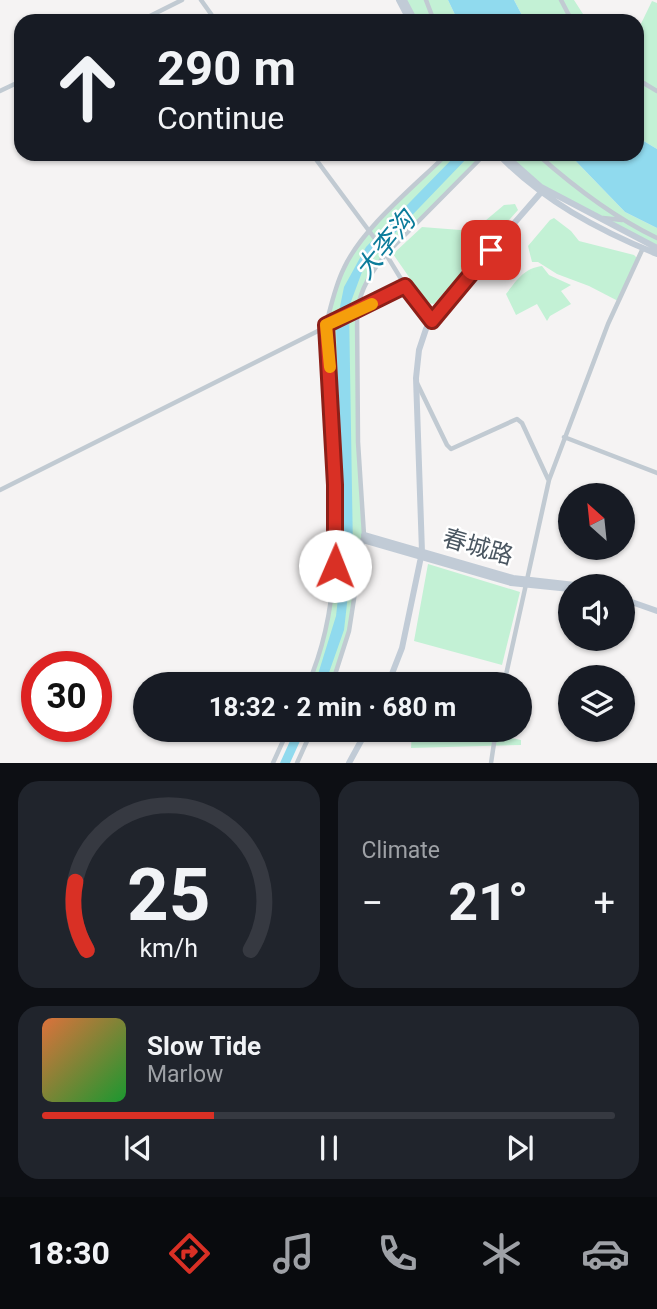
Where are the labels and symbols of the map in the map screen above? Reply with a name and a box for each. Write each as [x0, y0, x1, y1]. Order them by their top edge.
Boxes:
water label: 大李沟 [349, 203, 423, 285]
pin [461, 220, 521, 280]
north arrow [558, 483, 635, 560]
street label: 春城路 [440, 524, 516, 570]
position arrow [298, 529, 372, 603]
speed limit sign: 30 [21, 651, 112, 742]

